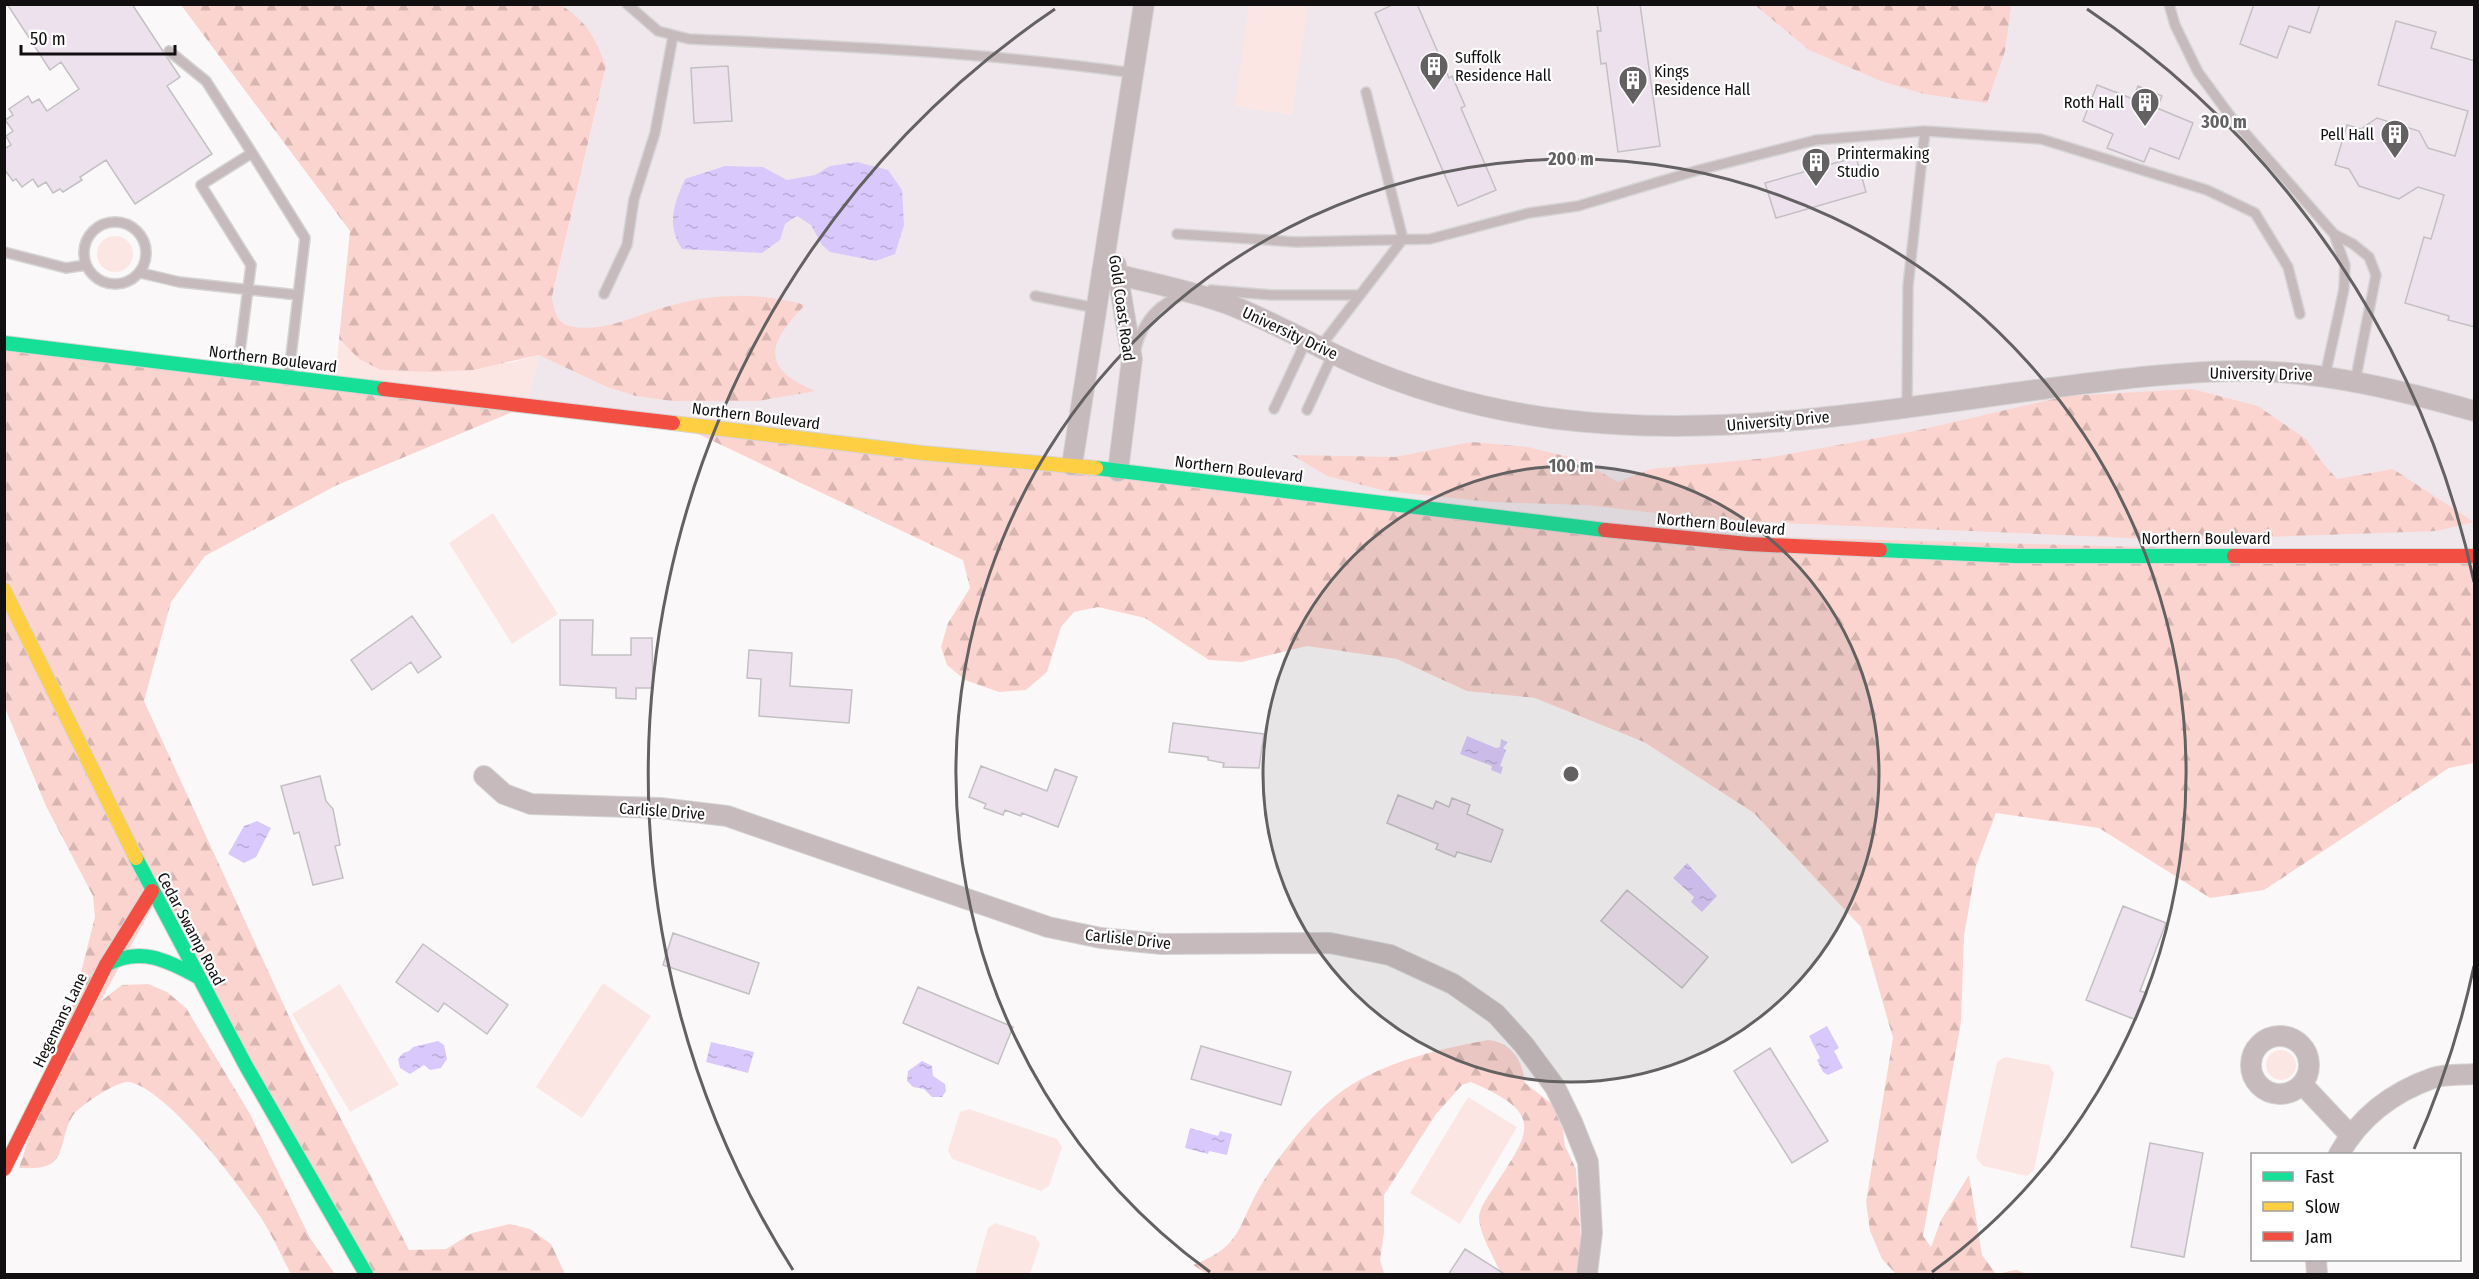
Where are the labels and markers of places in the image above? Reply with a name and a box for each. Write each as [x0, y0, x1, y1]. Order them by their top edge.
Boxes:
place label: Suffolk Residence Hall [1455, 48, 1551, 85]
building icon: Suffolk Residence Hall [1418, 50, 1450, 92]
place label: Kings Residence Hall [1654, 62, 1750, 99]
building icon: Kings Residence Hall [1617, 64, 1649, 106]
building icon: Roth Hall [2129, 86, 2161, 128]
place label: Roth Hall [2064, 93, 2124, 112]
building icon: Pell Hall [2379, 118, 2411, 160]
place label: Pell Hall [2320, 125, 2374, 144]
place label: Printermaking Studio [1837, 144, 1930, 181]
building icon: Printermaking Studio [1800, 146, 1832, 188]
centre of rings [1561, 764, 1581, 784]

